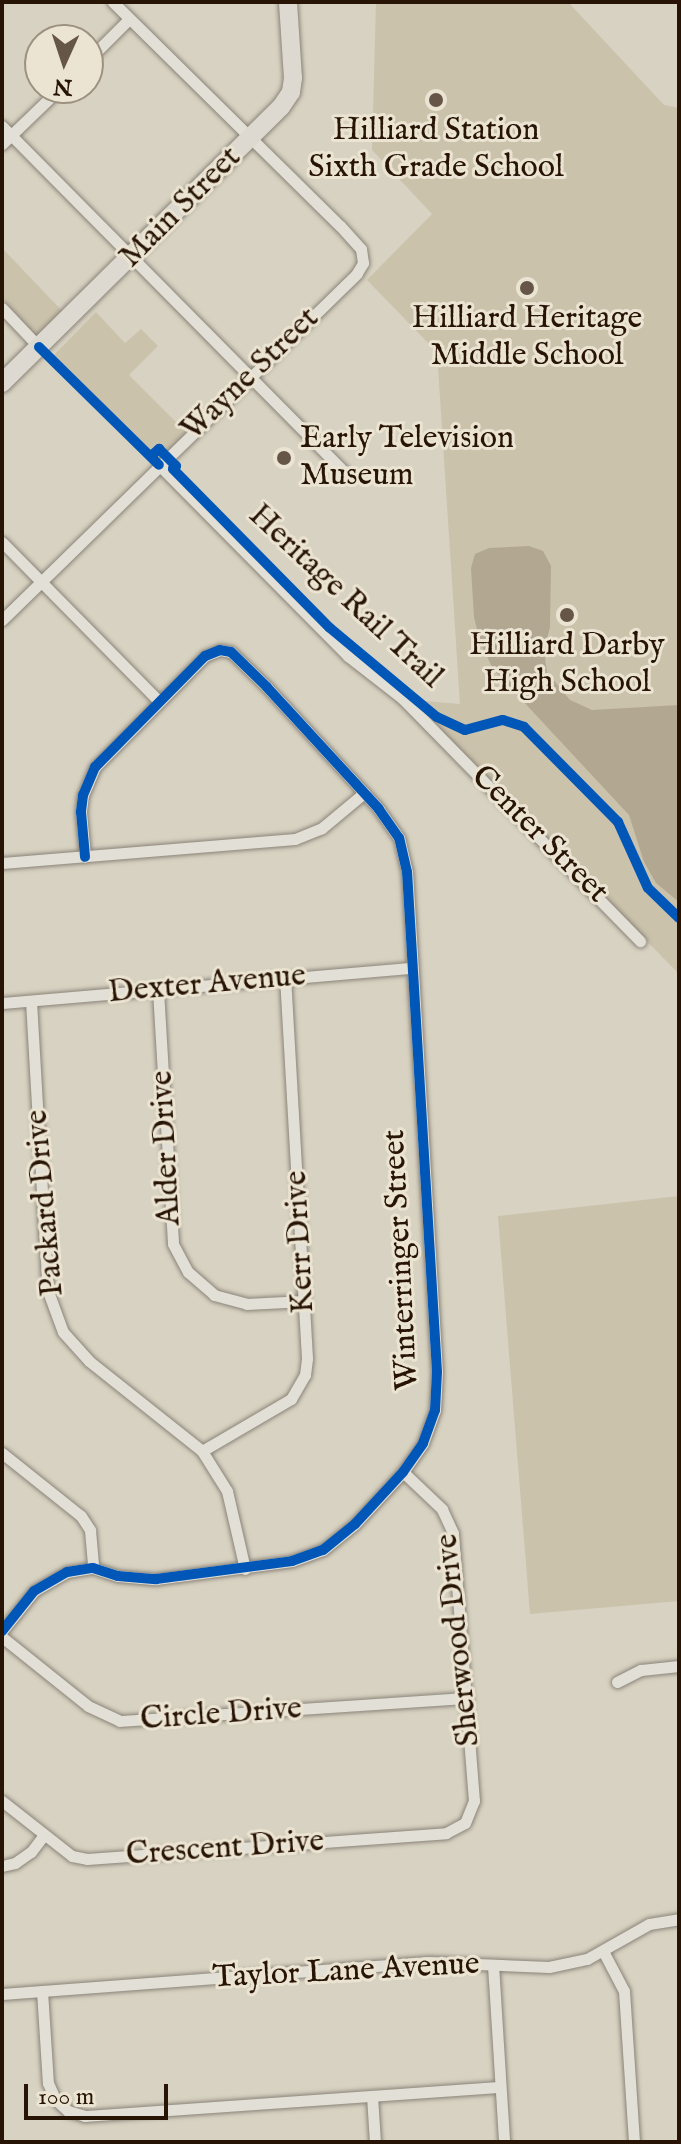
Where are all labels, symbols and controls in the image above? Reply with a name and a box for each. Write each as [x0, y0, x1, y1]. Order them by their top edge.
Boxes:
north arrow [24, 24, 104, 104]
text: N [53, 71, 73, 100]
marker: Hilliard Station Sixth Grade School [427, 91, 445, 109]
place label: Hilliard Station Sixth Grade School [308, 113, 564, 188]
street label: Main Street [112, 139, 250, 277]
marker: Hilliard Heritage Middle School [518, 279, 536, 297]
street label: Wayne Street [174, 300, 328, 450]
place label: Hilliard Heritage Middle School [412, 301, 642, 376]
place label: Early Television Museum [300, 421, 514, 496]
marker: Early Television Museum [275, 449, 293, 467]
street label: Heritage Rail Trail [240, 497, 450, 697]
marker: Hilliard Darby High School [558, 606, 576, 624]
place label: Hilliard Darby High School [469, 628, 665, 703]
street label: Center Street [462, 758, 616, 912]
street label: Dexter Avenue [107, 957, 307, 1013]
street label: Alder Drive [144, 1069, 190, 1227]
street label: Packard Drive [19, 1108, 73, 1298]
street label: Winterringer Street [376, 1129, 428, 1391]
street label: Kerr Drive [278, 1170, 324, 1314]
street label: Sherwood Drive [429, 1532, 489, 1748]
street label: Circle Drive [139, 1690, 303, 1740]
street label: Crescent Drive [125, 1823, 325, 1875]
street label: Taylor Lane Avenue [211, 1946, 481, 1998]
scale bar [28, 2068, 172, 2118]
text: 100 m [38, 2082, 94, 2113]

